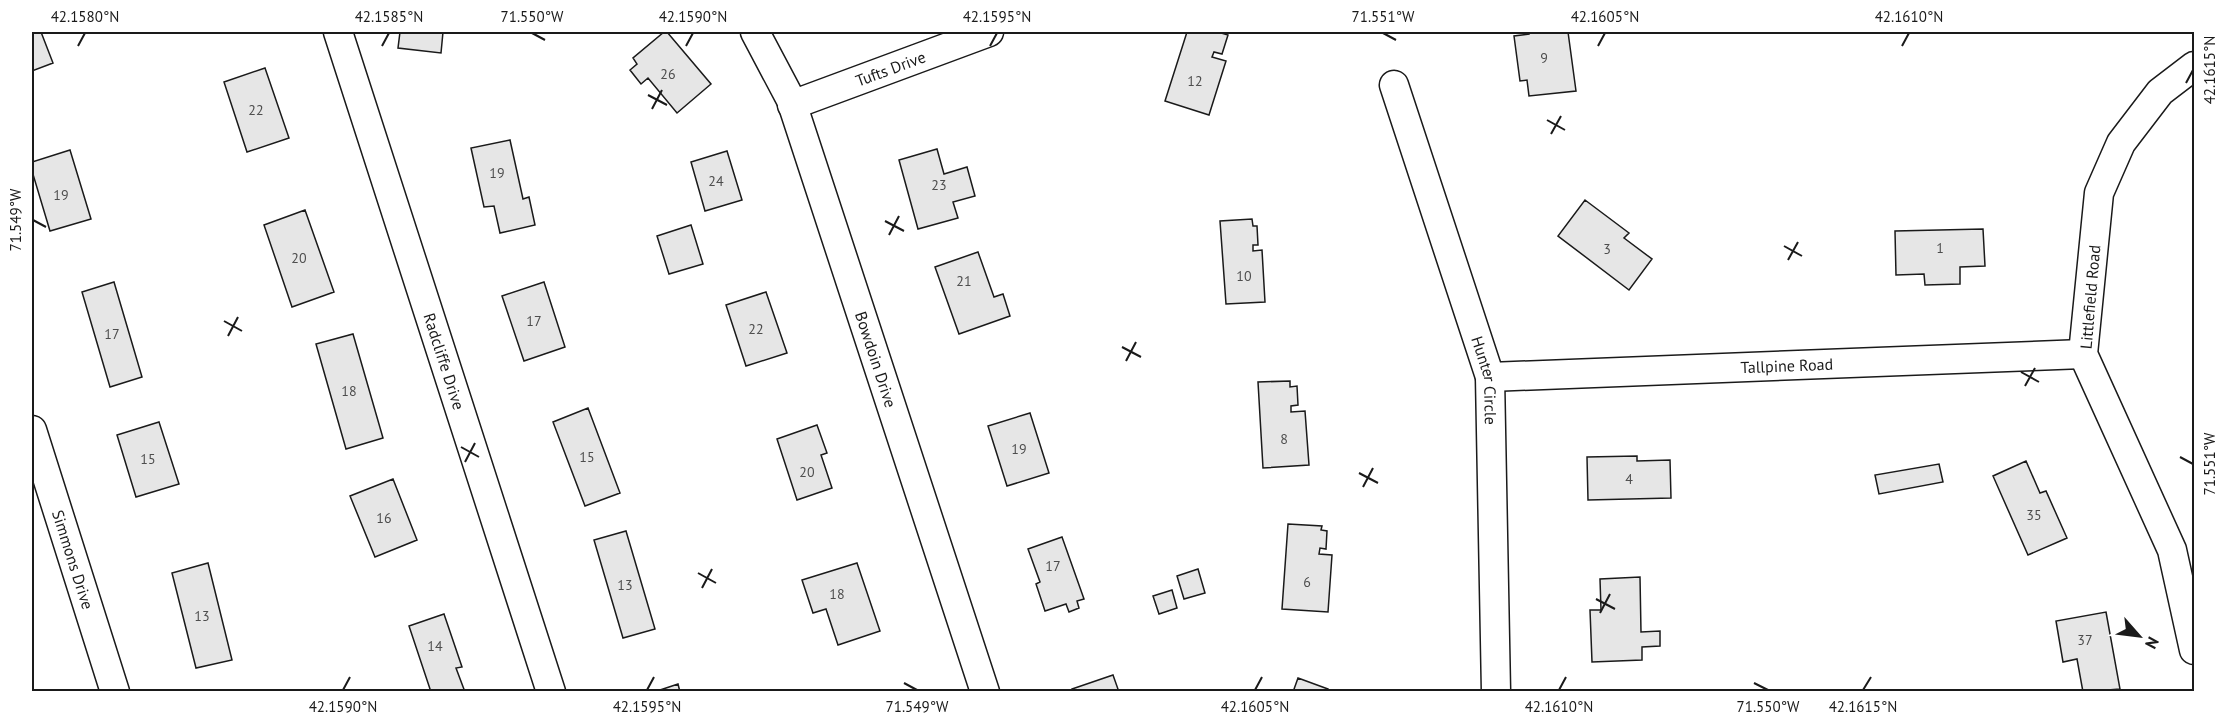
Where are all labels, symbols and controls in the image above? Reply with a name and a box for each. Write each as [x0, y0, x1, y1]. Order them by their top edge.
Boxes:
text: 42.1580°N [51, 7, 119, 26]
text: 42.1585°N [355, 7, 423, 26]
text: 71.550°W [501, 7, 564, 26]
text: 42.1590°N [659, 7, 727, 26]
text: 42.1595°N [963, 7, 1031, 26]
text: 71.551°W [1352, 7, 1415, 26]
text: 42.1605°N [1571, 7, 1639, 26]
text: 42.1610°N [1875, 7, 1943, 26]
text: 42.1615°N [2200, 36, 2219, 104]
street label: Tufts Drive [853, 46, 928, 91]
house number: 9 [1540, 49, 1548, 67]
house number: 26 [660, 65, 676, 83]
house number: 12 [1187, 72, 1203, 90]
house number: 22 [248, 101, 264, 119]
house number: 19 [489, 164, 505, 182]
house number: 24 [708, 172, 724, 190]
house number: 23 [931, 176, 947, 194]
house number: 19 [53, 186, 69, 204]
text: 71.549°W [6, 188, 25, 251]
house number: 1 [1936, 239, 1944, 257]
house number: 3 [1603, 240, 1611, 258]
street label: Littlefield Road [2075, 244, 2105, 350]
house number: 20 [291, 249, 307, 267]
house number: 10 [1236, 267, 1252, 285]
house number: 21 [956, 272, 972, 290]
street label: Bowdoin Drive [851, 309, 901, 410]
street label: Radcliffe Drive [419, 310, 469, 412]
house number: 17 [526, 312, 542, 330]
house number: 22 [748, 320, 764, 338]
house number: 17 [104, 325, 120, 343]
street label: Hunter Circle [1467, 334, 1501, 425]
street label: Tallpine Road [1740, 354, 1833, 377]
house number: 18 [341, 382, 357, 400]
house number: 8 [1280, 430, 1288, 448]
text: 71.551°W [2200, 432, 2219, 495]
house number: 19 [1011, 440, 1027, 458]
house number: 15 [579, 448, 595, 466]
house number: 15 [140, 450, 156, 468]
house number: 20 [799, 463, 815, 481]
house number: 4 [1625, 470, 1633, 488]
house number: 35 [2026, 506, 2042, 524]
street label: Simmons Drive [48, 507, 98, 612]
house number: 16 [376, 509, 392, 527]
house number: 17 [1045, 557, 1061, 575]
house number: 6 [1303, 573, 1311, 591]
house number: 13 [617, 576, 633, 594]
house number: 18 [829, 585, 845, 603]
north arrow [2109, 606, 2169, 666]
house number: 13 [194, 607, 210, 625]
house number: 37 [2077, 631, 2093, 649]
text: N [2141, 634, 2164, 652]
house number: 14 [427, 637, 443, 655]
text: 42.1590°N [309, 697, 377, 716]
text: 42.1595°N [613, 697, 681, 716]
text: 71.549°W [886, 697, 949, 716]
text: 42.1605°N [1221, 697, 1289, 716]
text: 42.1610°N [1525, 697, 1593, 716]
text: 71.550°W [1737, 697, 1800, 716]
text: 42.1615°N [1829, 697, 1897, 716]

